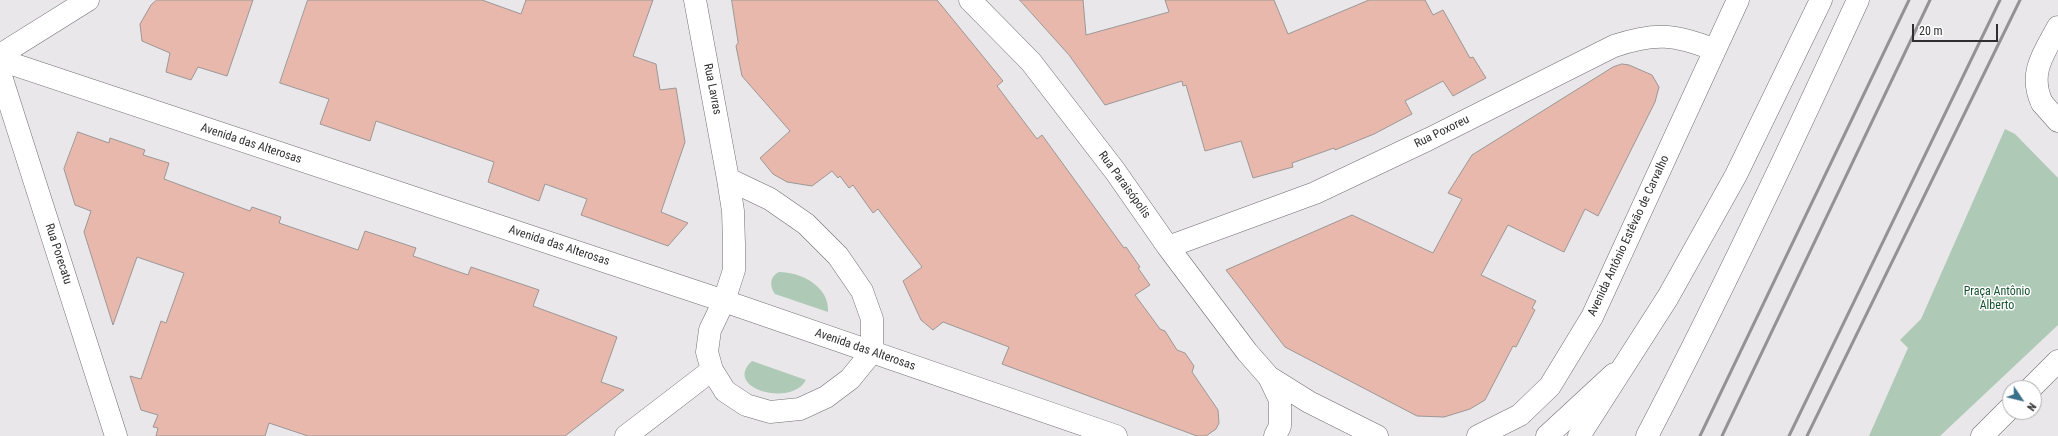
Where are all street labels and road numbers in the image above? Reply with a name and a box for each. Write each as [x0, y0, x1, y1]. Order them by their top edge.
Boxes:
street label: Rua Lavras [700, 62, 724, 116]
street label: Rua Poxoreu [1412, 113, 1472, 151]
street label: Avenida das Alterosas [199, 121, 303, 167]
street label: Rua Paraisópolis [1095, 149, 1153, 221]
street label: Avenida Antônio Estêvão de Carvalho [1585, 153, 1673, 319]
street label: Rua Porecatu [41, 222, 75, 286]
street label: Avenida das Alterosas [507, 223, 611, 269]
street label: Avenida das Alterosas [813, 326, 917, 374]

